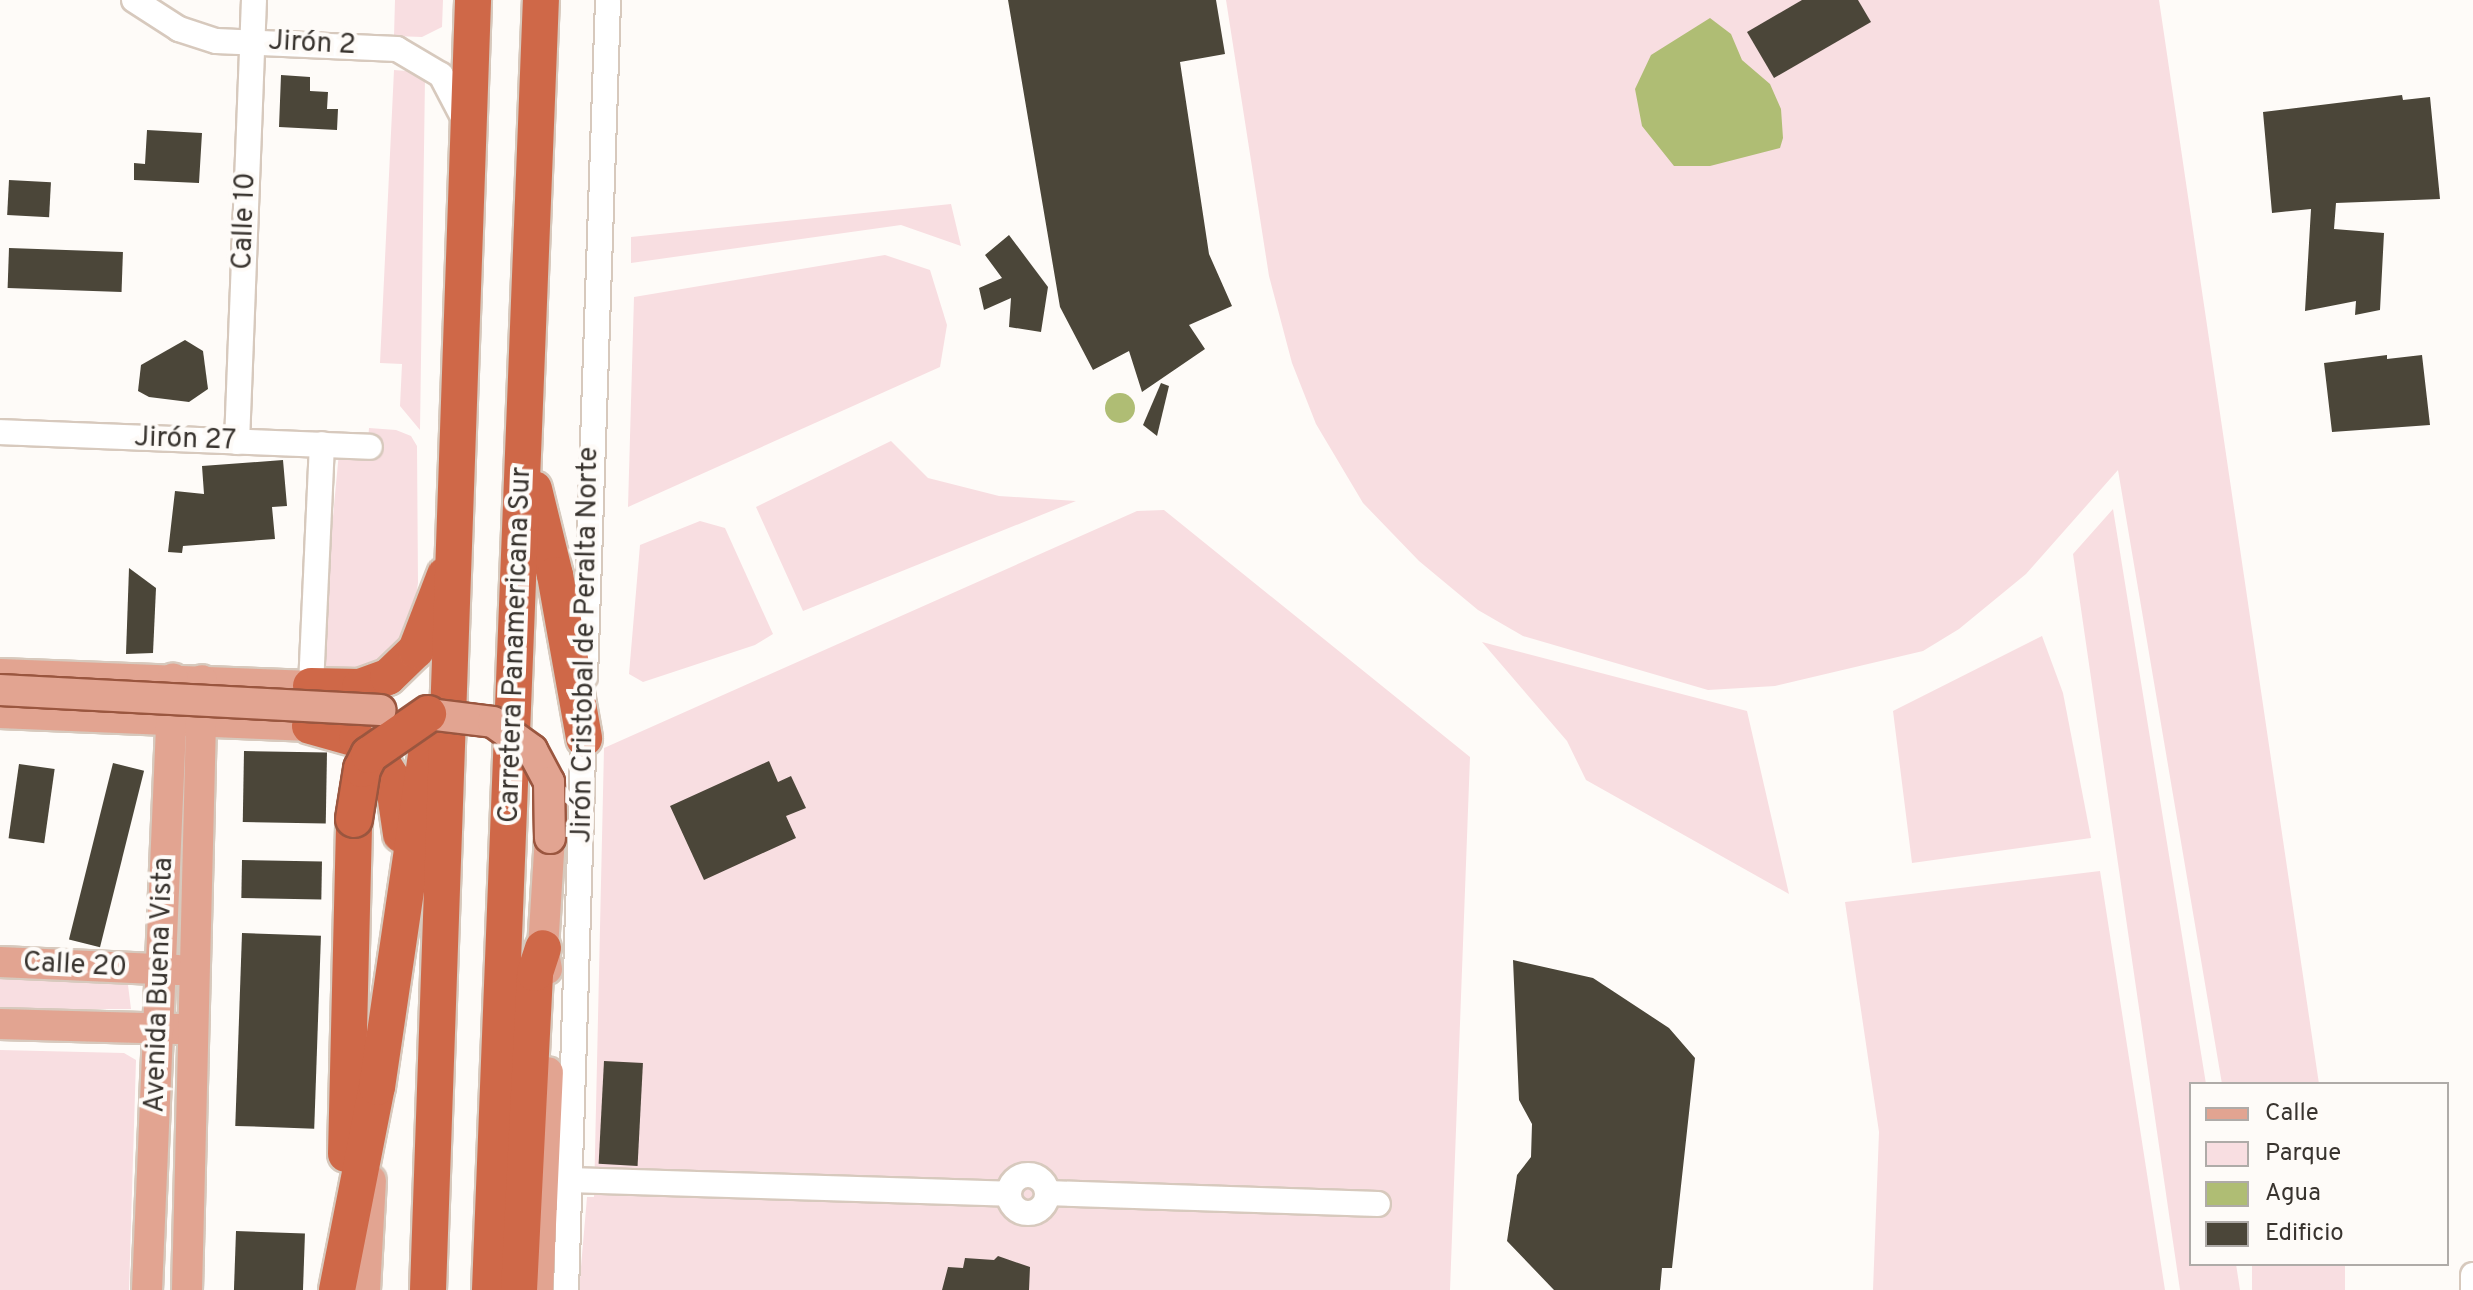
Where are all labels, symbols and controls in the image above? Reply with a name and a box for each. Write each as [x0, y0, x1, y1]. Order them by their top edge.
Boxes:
street label: Jirón 2 [267, 25, 357, 63]
street label: Calle 10 [227, 172, 263, 270]
street label: Jirón 27 [133, 421, 237, 459]
street label: Jirón Cristobal de Peralta Norte [566, 446, 606, 844]
street label: Carretera Panamericana Sur [493, 466, 539, 824]
street label: Avenida Buena Vista [139, 856, 181, 1114]
street label: Calle 20 [22, 946, 128, 986]
legend [2189, 1082, 2449, 1266]
text: Calle [2265, 1099, 2319, 1129]
text: Parque [2265, 1139, 2341, 1169]
text: Agua [2265, 1179, 2321, 1209]
text: Edificio [2265, 1219, 2344, 1249]

